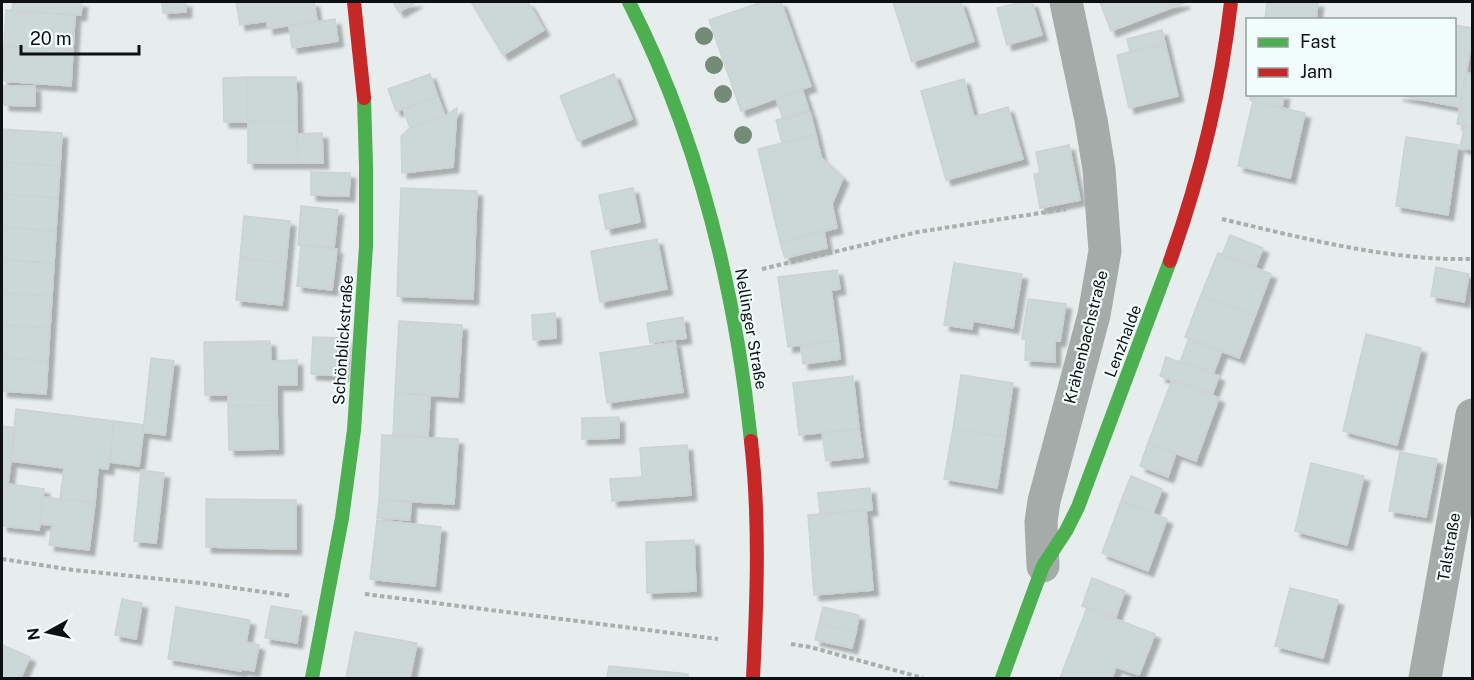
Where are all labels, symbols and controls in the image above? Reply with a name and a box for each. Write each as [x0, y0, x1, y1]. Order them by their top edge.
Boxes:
scale bar [21, 18, 140, 56]
legend [1246, 18, 1456, 96]
text: 20 m [30, 28, 72, 49]
text: Fast [1300, 31, 1336, 52]
text: Jam [1300, 61, 1333, 82]
street label: Nellinger Straße [731, 267, 771, 391]
street label: Krähenbachstraße [1060, 268, 1112, 406]
street label: Schönblickstraße [329, 275, 357, 405]
street label: Lenzhalde [1101, 302, 1145, 380]
street label: Talstraße [1434, 511, 1464, 583]
north arrow [18, 602, 78, 662]
text: N [23, 626, 44, 642]

